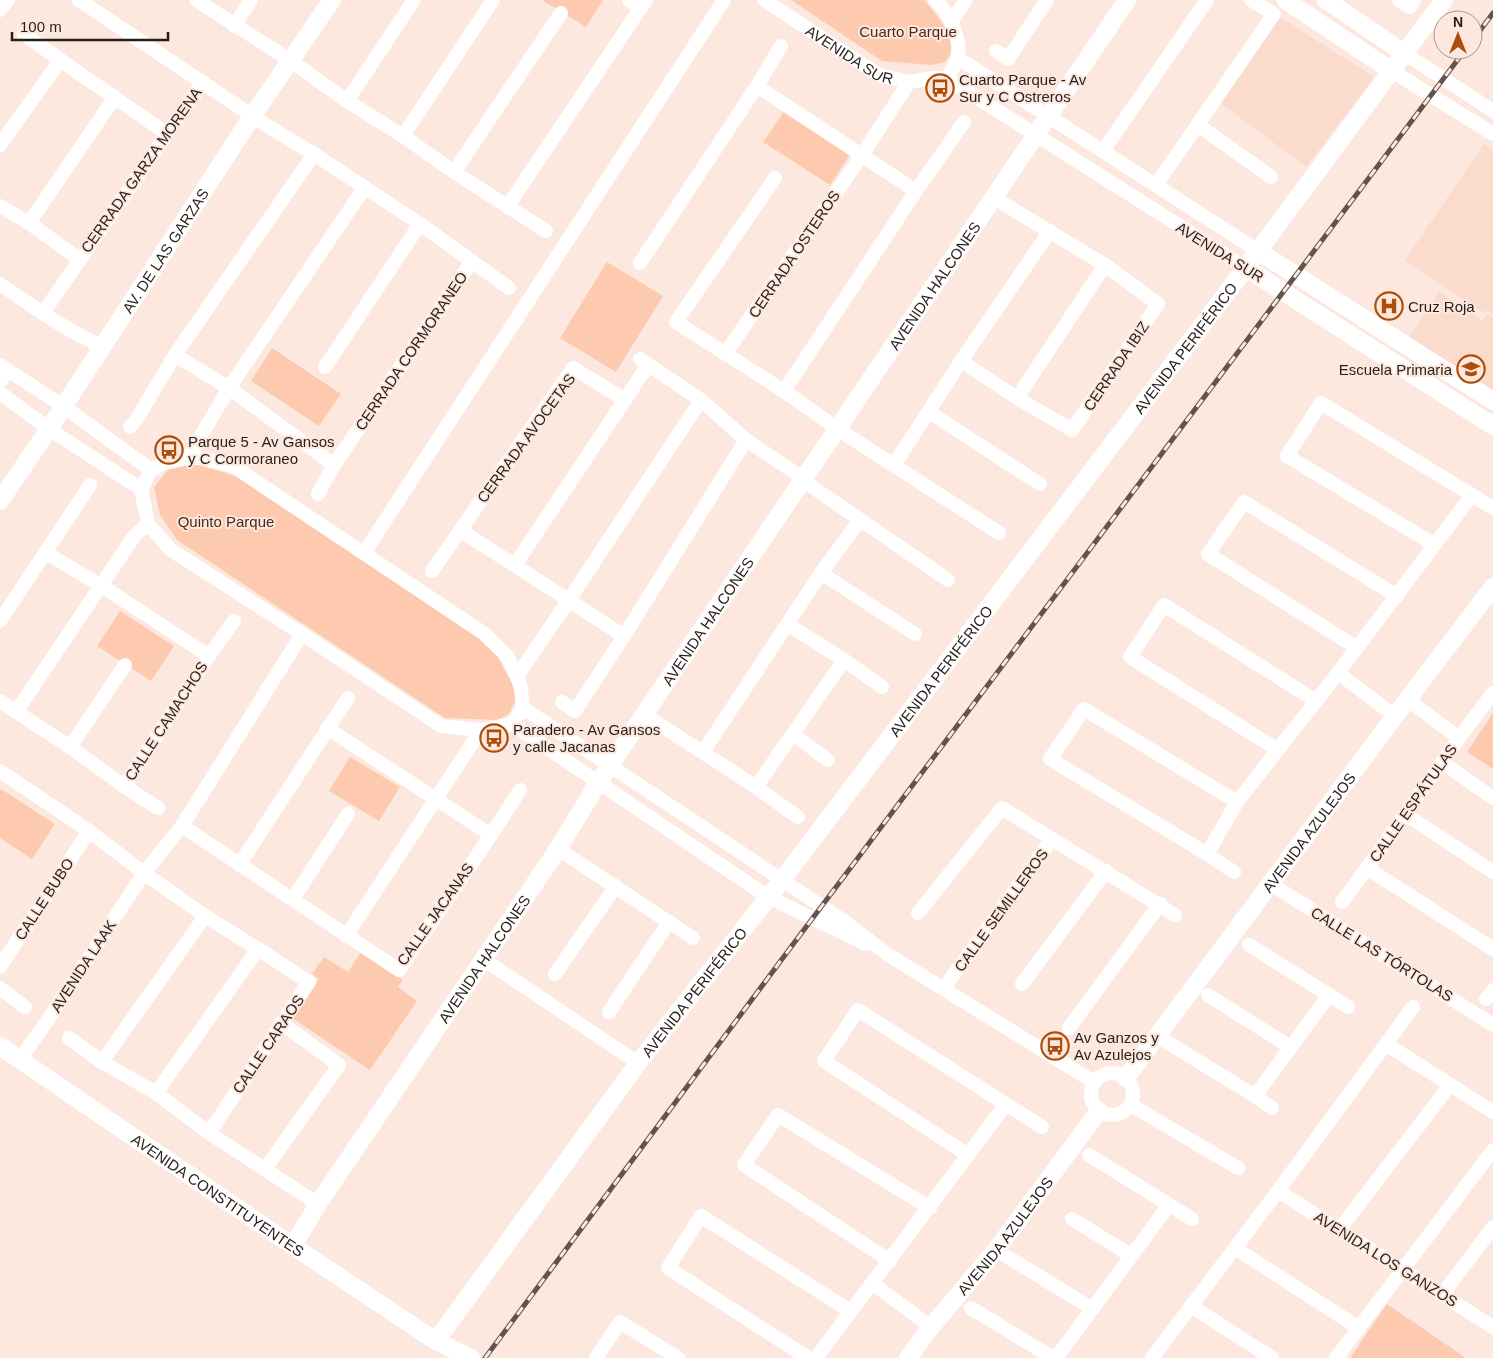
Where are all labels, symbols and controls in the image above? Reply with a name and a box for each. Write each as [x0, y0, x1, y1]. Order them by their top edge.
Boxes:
scale bar [12, 10, 169, 42]
north arrow [1433, 10, 1483, 60]
text: N [1453, 14, 1463, 30]
text: 100 m [20, 18, 62, 35]
street label: AVENIDA SUR [803, 21, 895, 87]
park label: Cuarto Parque [859, 23, 957, 40]
place label: Cuarto Parque - Av Sur y C Ostreros [959, 71, 1087, 105]
bus stop icon: Cuarto Parque - Av Sur y C Ostreros [925, 73, 955, 103]
street label: CERRADA GARZA MORENA [77, 84, 205, 256]
street label: AV. DE LAS GARZAS [118, 185, 212, 316]
street label: CERRADA OSTEROS [745, 187, 843, 321]
street label: AVENIDA HALCONES [885, 218, 983, 353]
street label: AVENIDA SUR [1173, 218, 1267, 286]
street label: CERRADA CORMORANEO [352, 269, 470, 433]
street label: AVENIDA PERIFÉRICO [1130, 279, 1240, 417]
hospital icon: Cruz Roja [1374, 291, 1404, 321]
place label: Cruz Roja [1408, 298, 1475, 315]
street label: CERRADA IBIZ [1080, 318, 1152, 414]
school or university icon: Escuela Primaria [1456, 354, 1486, 384]
place label: Escuela Primaria [1339, 361, 1453, 378]
street label: CERRADA AVOCETAS [473, 370, 579, 506]
place label: Parque 5 - Av Gansos y C Cormoraneo [188, 433, 334, 467]
bus stop icon: Parque 5 - Av Gansos y C Cormoraneo [154, 435, 184, 465]
park label: Quinto Parque [178, 513, 274, 530]
street label: AVENIDA HALCONES [658, 554, 757, 688]
street label: AVENIDA PERIFÉRICO [885, 602, 996, 740]
street label: CALLE CAMACHOS [121, 658, 211, 784]
place label: Paradero - Av Gansos y calle Jacanas [513, 721, 660, 755]
bus stop icon: Paradero - Av Gansos y calle Jacanas [479, 723, 509, 753]
street label: CALLE ESPÁTULAS [1366, 741, 1460, 865]
street label: AVENIDA AZULEJOS [1258, 769, 1359, 896]
street label: CALLE SEMILLEROS [951, 845, 1051, 975]
street label: CALLE BUBO [11, 855, 77, 943]
street label: CALLE JACANAS [393, 860, 477, 968]
street label: AVENIDA HALCONES [435, 891, 533, 1026]
street label: CALLE LAS TÓRTOLAS [1308, 903, 1456, 1005]
street label: AVENIDA LAAK [47, 917, 119, 1015]
street label: AVENIDA PERIFÉRICO [638, 924, 750, 1060]
street label: CALLE CARAOS [229, 992, 307, 1096]
place label: Av Ganzos y Av Azulejos [1074, 1029, 1159, 1063]
bus stop icon: Av Ganzos y Av Azulejos [1040, 1031, 1070, 1061]
street label: AVENIDA CONSTITUYENTES [129, 1130, 307, 1260]
street label: AVENIDA AZULEJOS [953, 1173, 1056, 1298]
street label: AVENIDA LOS GANZOS [1311, 1208, 1461, 1310]

